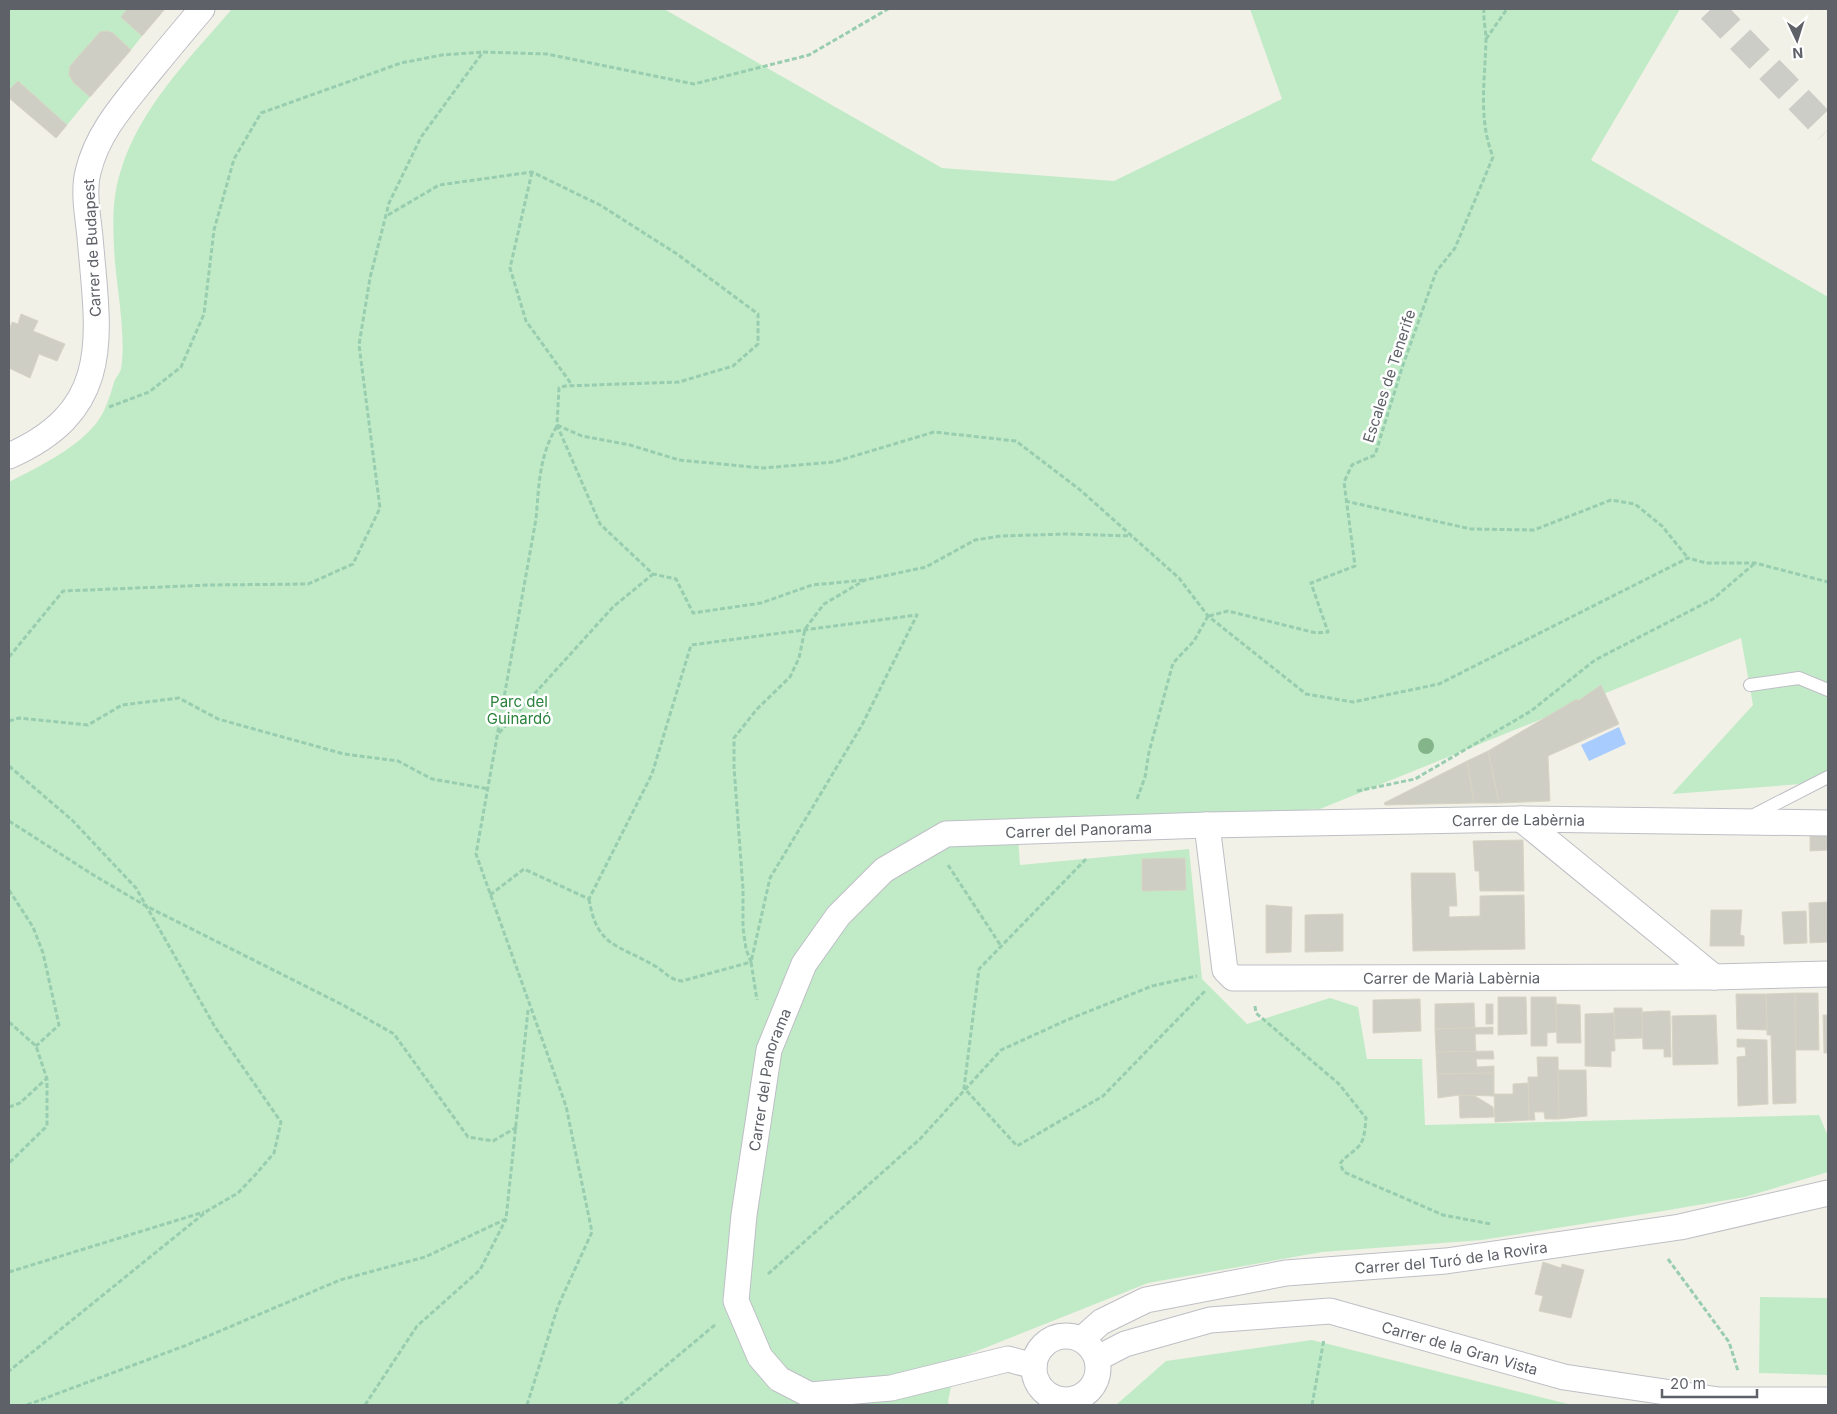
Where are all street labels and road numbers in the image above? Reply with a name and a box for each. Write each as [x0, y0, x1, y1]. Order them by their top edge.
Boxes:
street label: Carrer de Budapest [79, 178, 105, 318]
street label: Escales de Tenerife [1358, 307, 1420, 445]
street label: Carrer de Labèrnia [1452, 809, 1585, 830]
street label: Carrer del Panorama [1005, 817, 1152, 841]
street label: Carrer de Marià Labèrnia [1363, 968, 1540, 987]
street label: Carrer del Panorama [744, 1005, 795, 1153]
street label: Carrer del Turó de la Rovira [1354, 1237, 1549, 1277]
street label: Carrer de la Gran Vista [1380, 1317, 1540, 1379]

